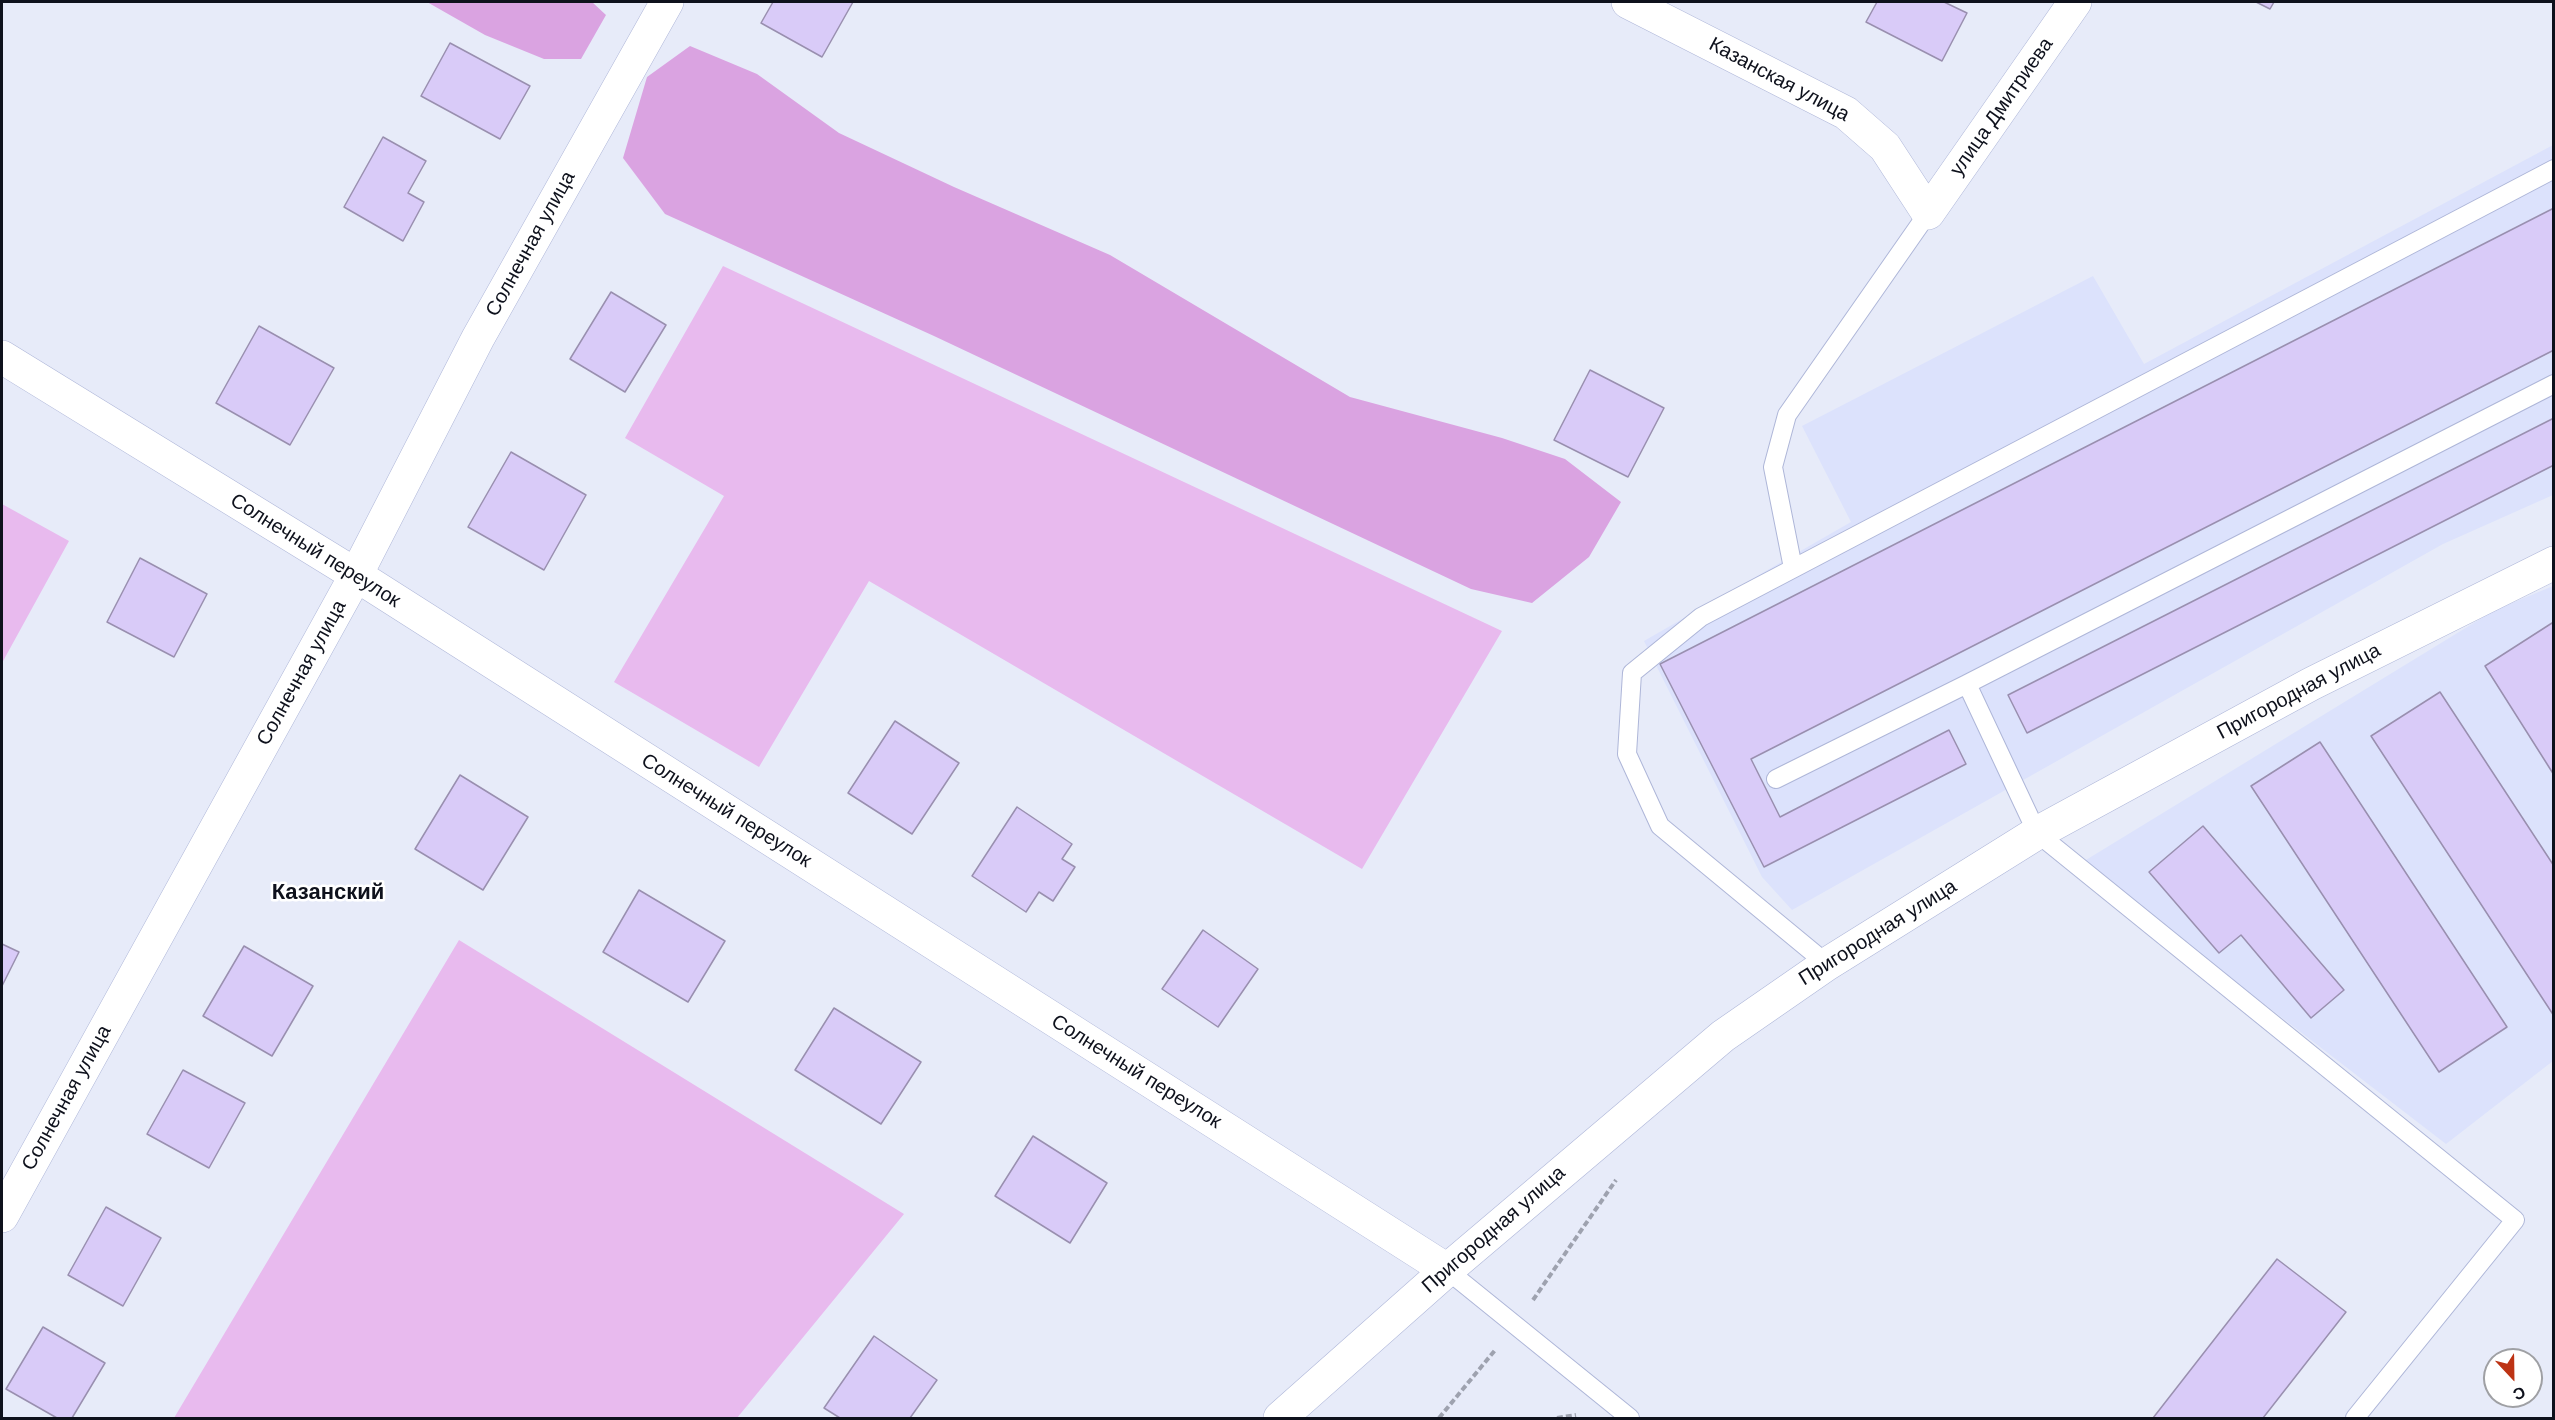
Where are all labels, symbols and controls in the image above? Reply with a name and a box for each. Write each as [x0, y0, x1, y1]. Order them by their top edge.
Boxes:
street label: Казанская улица [1705, 33, 1853, 127]
street label: улица Дмитриева [1945, 33, 2059, 181]
street label: Солнечная улица [481, 167, 581, 321]
street label: Солнечный переулок [225, 489, 405, 613]
street label: Солнечная улица [252, 596, 352, 750]
street label: Пригородная улица [2213, 639, 2385, 745]
street label: Солнечный переулок [636, 749, 816, 873]
street label: Пригородная улица [1795, 875, 1961, 991]
district label: Казанский [272, 880, 384, 906]
street label: Солнечный переулок [1046, 1010, 1226, 1134]
street label: Солнечная улица [17, 1021, 117, 1175]
street label: Пригородная улица [1418, 1161, 1570, 1299]
north arrow [2483, 1348, 2543, 1408]
text: С [2511, 1383, 2528, 1403]

